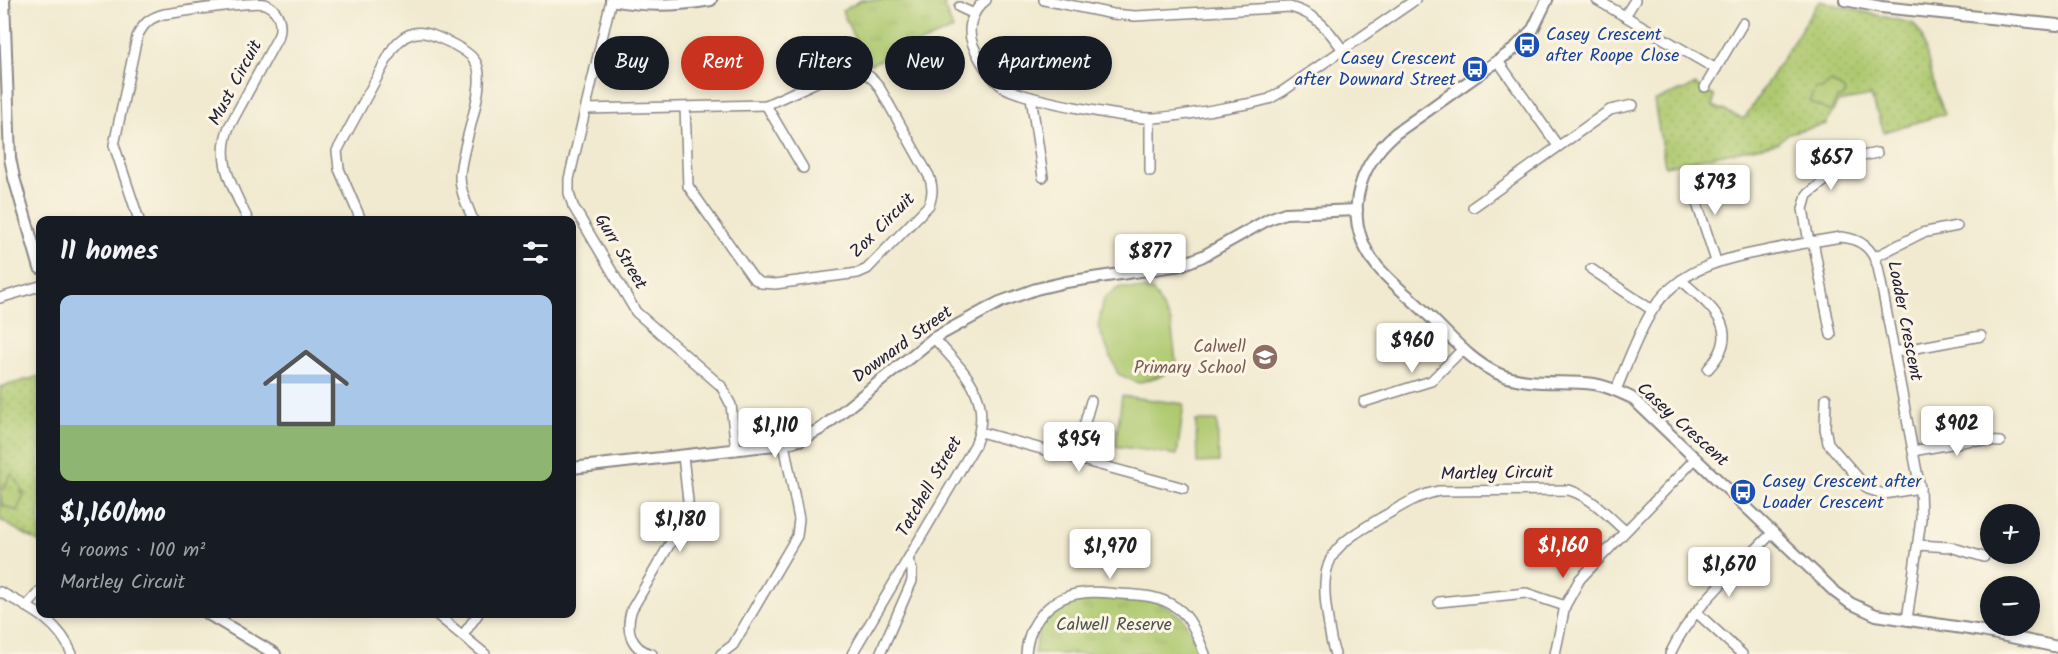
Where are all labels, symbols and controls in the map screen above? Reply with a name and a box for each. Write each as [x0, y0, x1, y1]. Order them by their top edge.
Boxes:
place label: Casey Crescent after Roope Close [1546, 21, 1679, 71]
bus stop icon: Casey Crescent after Roope Close [1512, 30, 1542, 60]
street label: Must Circuit [201, 34, 271, 131]
chip: Buy [594, 36, 669, 90]
chip: Rent [681, 36, 764, 90]
chip: Filters [776, 36, 873, 90]
chip: New [885, 36, 965, 90]
chip: Apartment [977, 36, 1112, 90]
place label: Casey Crescent after Downard Street [1295, 45, 1457, 95]
bus stop icon: Casey Crescent after Downard Street [1460, 54, 1490, 84]
pin: $657 [1795, 140, 1867, 191]
text: $657 [1810, 143, 1852, 175]
pin: $793 [1679, 165, 1751, 216]
text: $793 [1694, 168, 1736, 200]
street label: Zox Circuit [843, 186, 923, 266]
street label: Gurr Street [586, 208, 655, 297]
text: 11 homes [60, 231, 158, 273]
pin: $877 [1114, 234, 1186, 285]
icon: filters [519, 236, 552, 269]
text: $877 [1129, 237, 1171, 269]
street label: Loader Crescent [1878, 258, 1930, 385]
street label: Downard Street [847, 298, 960, 391]
pin: $960 [1376, 323, 1448, 374]
text: $960 [1390, 326, 1434, 358]
place label: Calwell Primary School [1134, 333, 1247, 383]
icon: home [252, 334, 360, 442]
school or university icon: Calwell Primary School [1250, 342, 1280, 372]
street label: Casey Crescent [1629, 375, 1736, 475]
pin: $902 [1921, 406, 1993, 457]
pin: $1,110 [726, 408, 824, 459]
text: $902 [1935, 409, 1979, 441]
text: $1,110 [752, 411, 798, 443]
pin: $954 [1043, 422, 1115, 473]
text: $954 [1058, 425, 1100, 457]
street label: Tatchell Street [889, 430, 971, 543]
street label: Martley Circuit [1440, 459, 1555, 489]
place label: Casey Crescent after Loader Crescent [1762, 468, 1922, 518]
bus stop icon: Casey Crescent after Loader Crescent [1728, 477, 1758, 507]
text: $1,160/mo [60, 493, 166, 535]
pin: $1,180 [631, 502, 729, 553]
map controls [1980, 504, 2040, 636]
button: + [1980, 504, 2040, 564]
text: $1,180 [654, 505, 706, 537]
pin: $1,160 [1514, 528, 1612, 579]
pin: $1,970 [1061, 529, 1159, 580]
text: $1,160 [1538, 531, 1588, 563]
text: $1,970 [1084, 532, 1136, 564]
text: 4 rooms · 100 m² [60, 535, 205, 567]
pin: $1,670 [1680, 547, 1778, 598]
text: $1,670 [1702, 550, 1756, 582]
text: Martley Circuit [60, 567, 185, 599]
button: − [1980, 576, 2040, 636]
park label: Calwell Reserve [1056, 611, 1172, 640]

